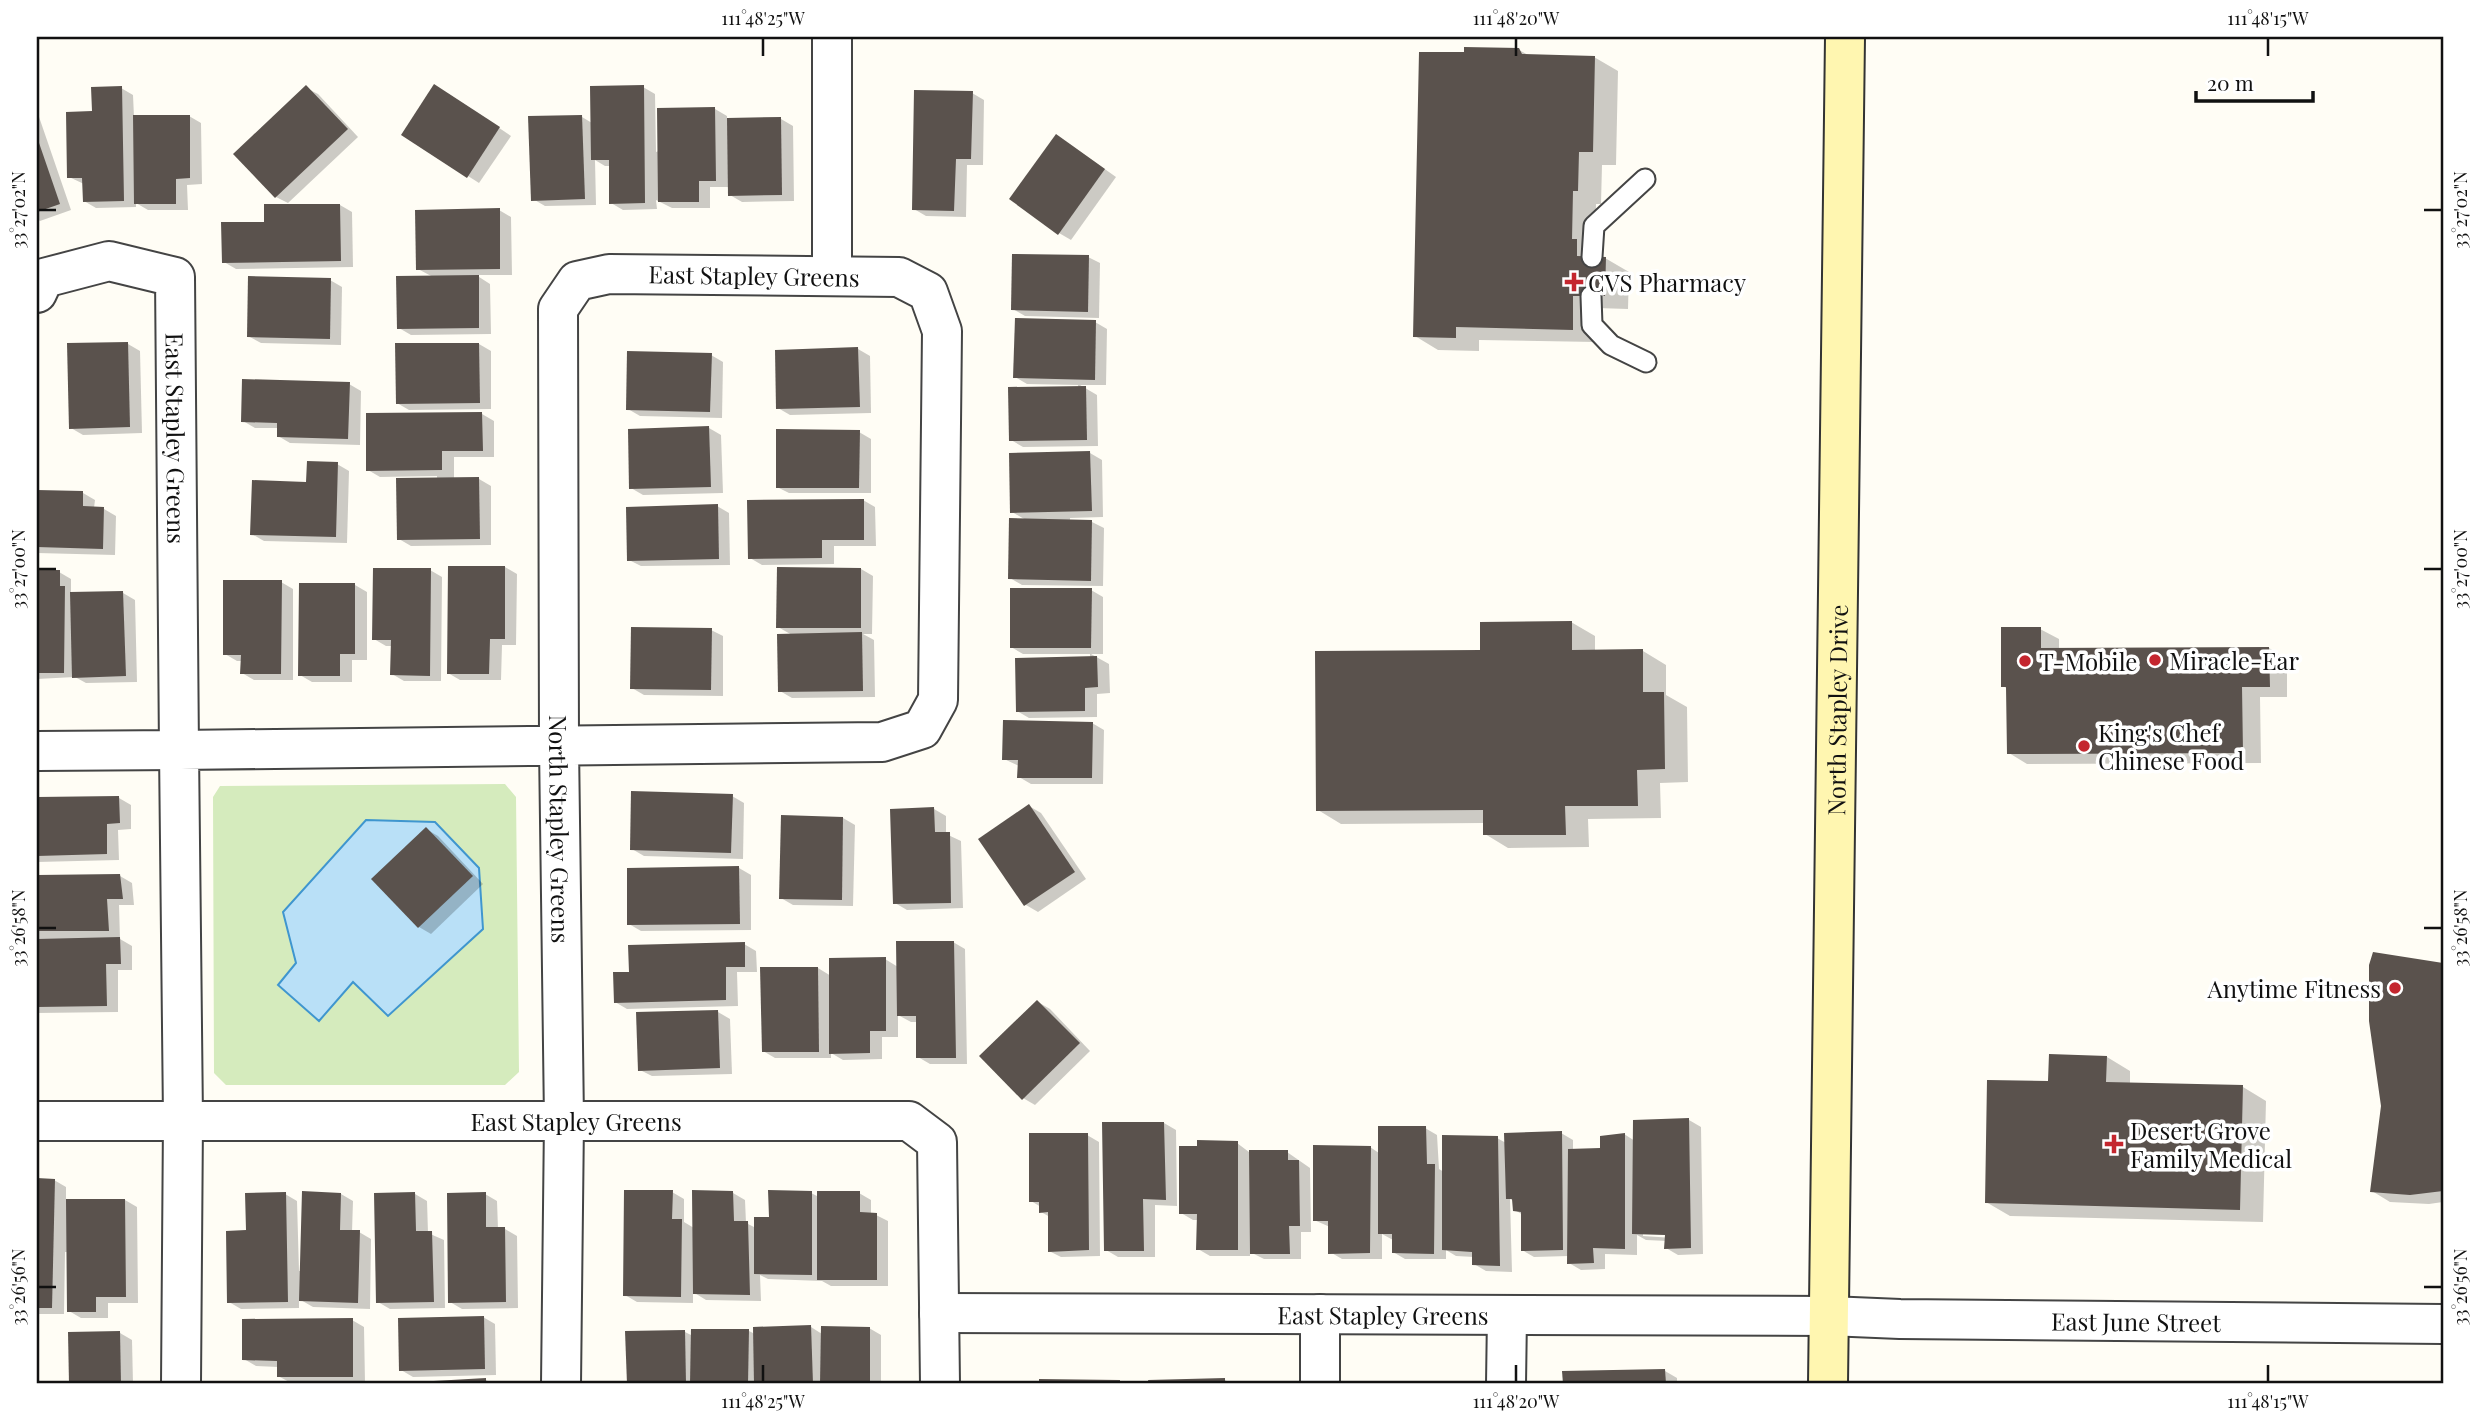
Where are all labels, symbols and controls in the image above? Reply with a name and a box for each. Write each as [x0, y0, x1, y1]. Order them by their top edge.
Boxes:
text: 111°48'25"W [721, 6, 805, 30]
text: 111°48'20"W [1473, 6, 1560, 30]
text: 111°48'15"W [2227, 6, 2309, 30]
scale bar [2196, 60, 2314, 104]
text: 20 m [2207, 68, 2254, 96]
text: 33°27'02"N [6, 171, 30, 249]
text: 33°27'02"N [2448, 171, 2472, 249]
street label: East Stapley Greens [648, 257, 860, 293]
place label: CVS Pharmacy [1588, 266, 1746, 298]
marker: CVS Pharmacy [1566, 274, 1582, 290]
street label: East Stapley Greens [159, 333, 193, 544]
text: 33°27'00"N [6, 529, 30, 609]
text: 33°27'00"N [2448, 529, 2472, 609]
street label: North Stapley Drive [1819, 604, 1854, 816]
place label: Miracle-Ear [2169, 644, 2300, 676]
place label: T-Mobile [2039, 645, 2137, 677]
marker: Miracle-Ear [2147, 652, 2163, 668]
marker: T-Mobile [2017, 653, 2033, 669]
street label: North Stapley Greens [543, 715, 578, 944]
place label: King's Chef Chinese Food [2098, 716, 2244, 776]
marker: King's Chef Chinese Food [2076, 738, 2092, 754]
text: 33°26'58"N [6, 889, 30, 967]
text: 33°26'58"N [2448, 889, 2472, 967]
place label: Anytime Fitness [2207, 972, 2381, 1004]
marker: Anytime Fitness [2387, 980, 2403, 996]
street label: East Stapley Greens [470, 1105, 682, 1137]
place label: Desert Grove Family Medical [2130, 1114, 2292, 1174]
marker: Desert Grove Family Medical [2104, 1134, 2124, 1154]
text: 33°26'56"N [6, 1248, 30, 1326]
text: 33°26'56"N [2448, 1248, 2472, 1326]
street label: East Stapley Greens [1277, 1298, 1489, 1331]
street label: East June Street [2051, 1304, 2221, 1338]
text: 111°48'25"W [721, 1389, 805, 1413]
text: 111°48'20"W [1473, 1389, 1560, 1413]
text: 111°48'15"W [2227, 1389, 2309, 1413]

